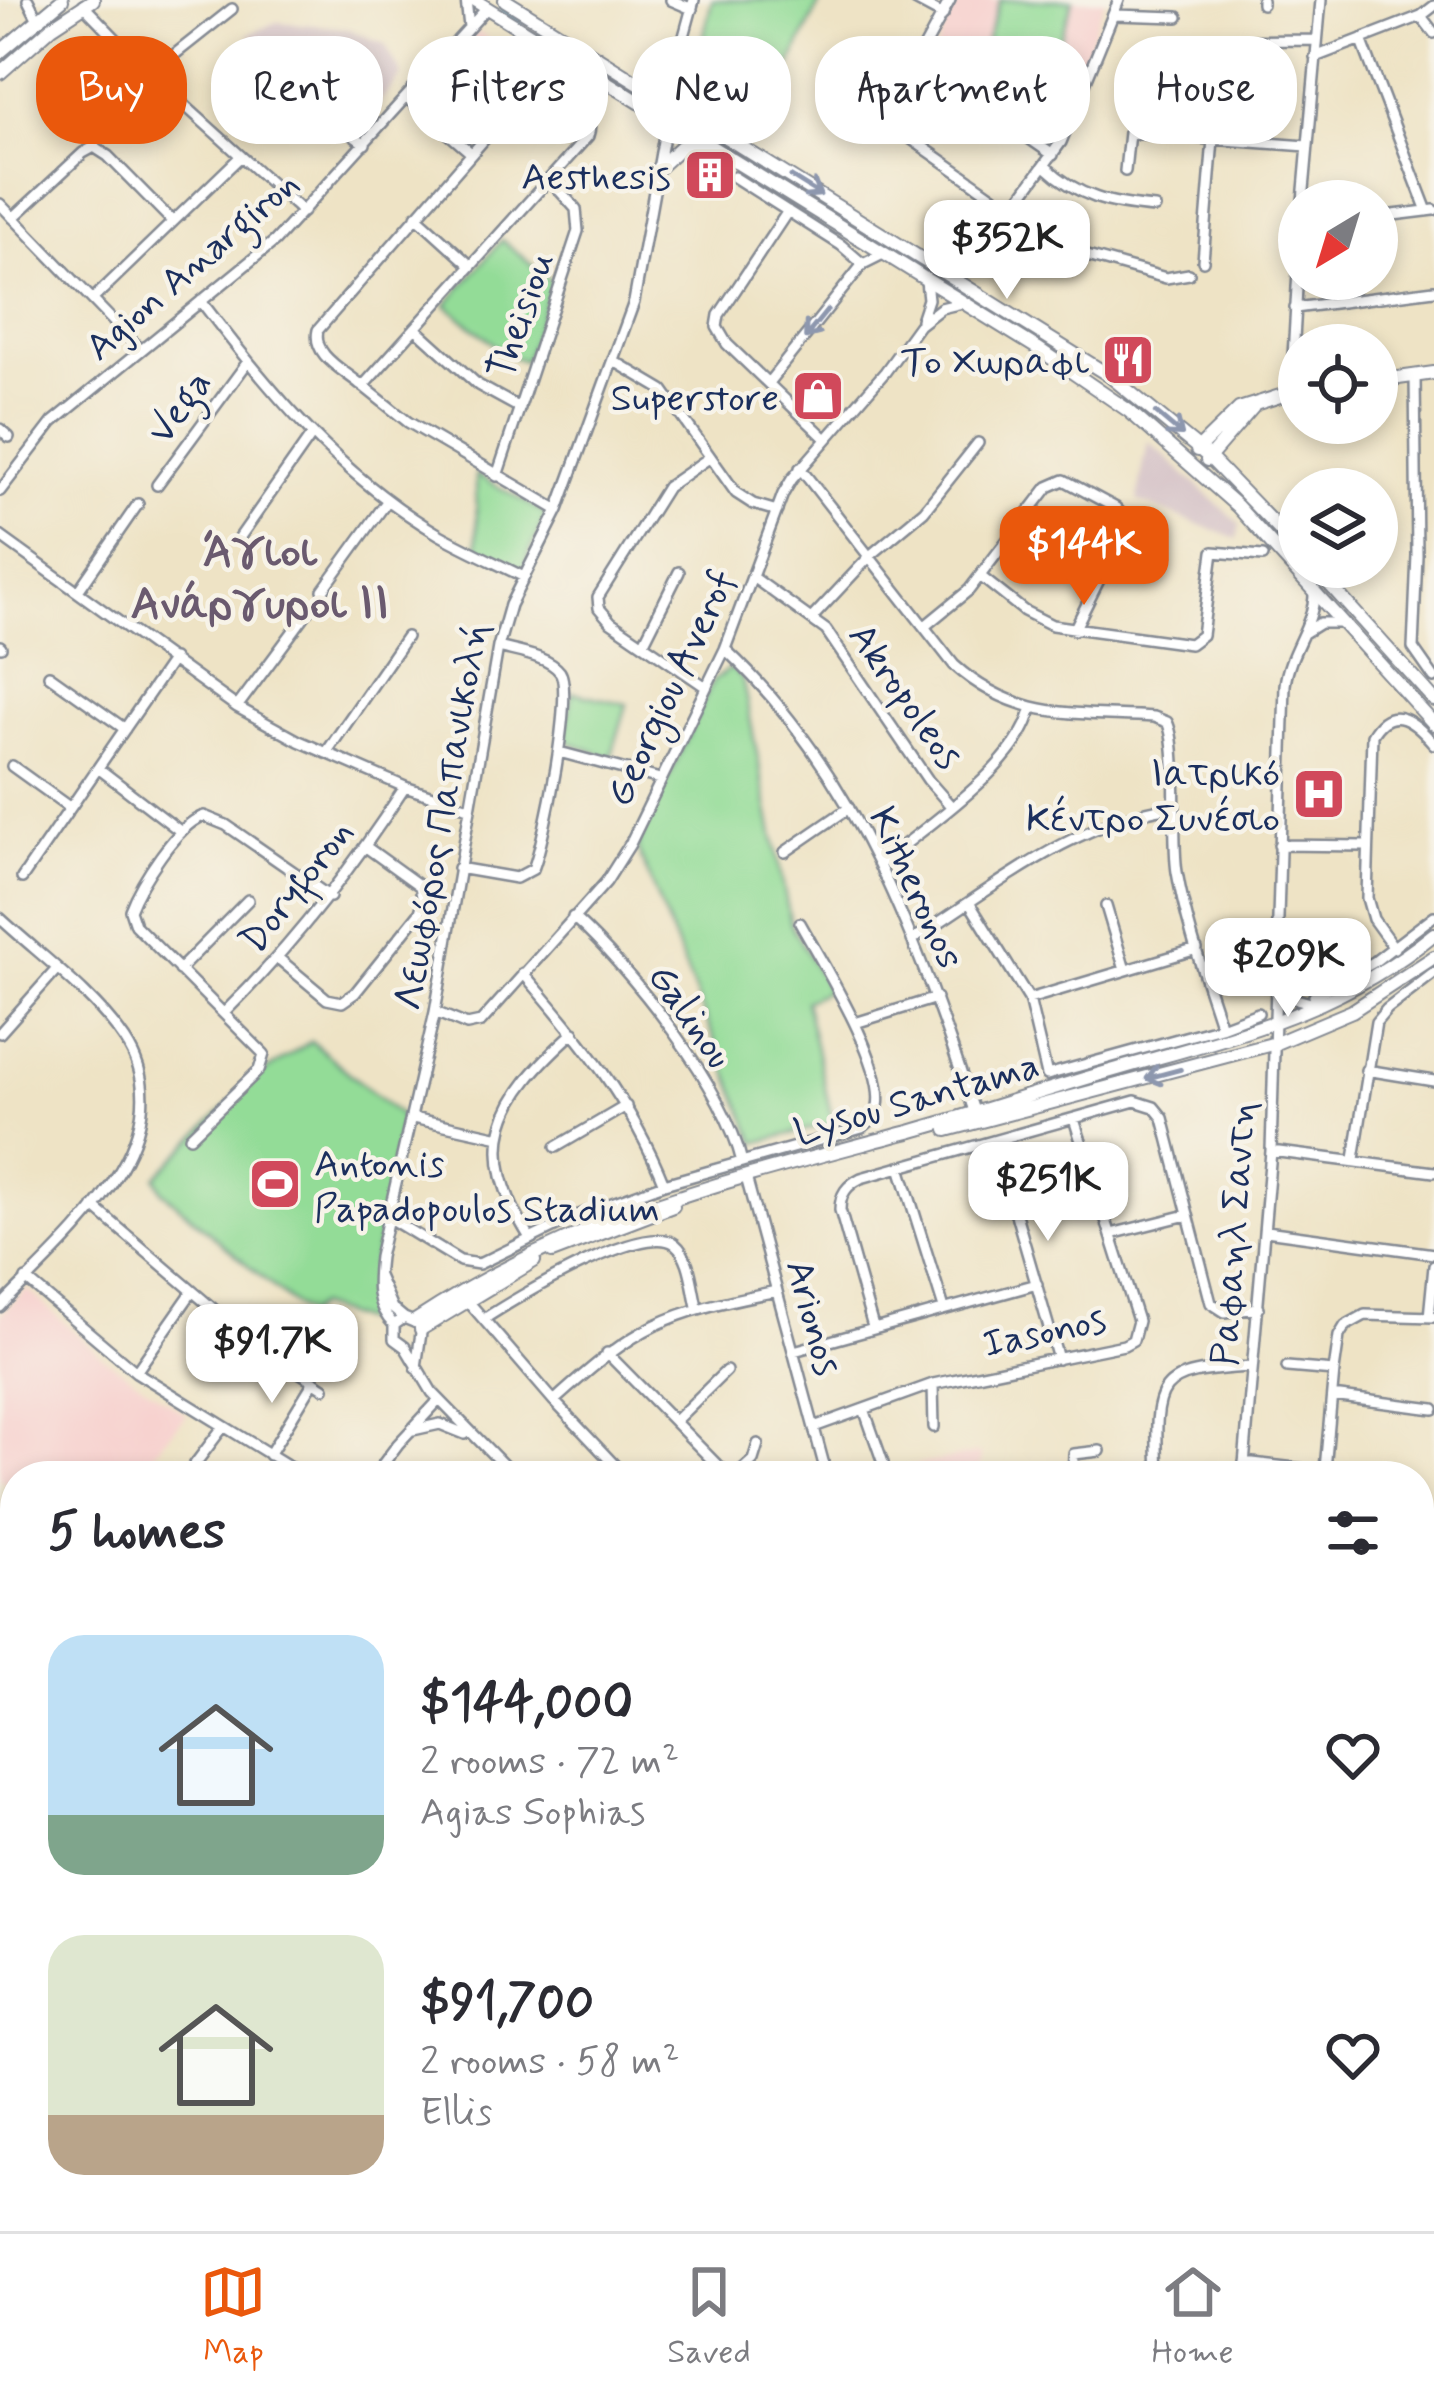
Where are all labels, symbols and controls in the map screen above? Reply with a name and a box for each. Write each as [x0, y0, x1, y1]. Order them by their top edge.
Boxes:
chip: Buy [36, 36, 187, 144]
chip: Rent [211, 36, 383, 144]
chip: Filters [407, 36, 608, 144]
chip: New [632, 36, 791, 144]
chip: Apartment [815, 36, 1090, 144]
chip: House [1114, 36, 1297, 144]
building icon: Aesthesis [682, 147, 738, 203]
place label: Aesthesis [521, 153, 671, 204]
street label: Agion Anargiron [76, 160, 313, 376]
one-way arrow [788, 174, 822, 198]
north arrow [1278, 180, 1398, 300]
map controls [1278, 180, 1398, 588]
pin: $352K [923, 200, 1091, 302]
text: $352K [951, 213, 1063, 264]
street label: Theisiou [477, 246, 568, 387]
one-way arrow [803, 307, 829, 339]
button: locate [1278, 324, 1398, 444]
restaurant icon: Το Χωραφι [1100, 332, 1156, 388]
place label: Το Χωραφι [901, 338, 1090, 389]
street label: Vega [137, 361, 227, 457]
shop icon: Superstore [790, 368, 846, 424]
place label: Superstore [610, 374, 779, 425]
one-way arrow [1153, 409, 1184, 437]
button: layers [1278, 468, 1398, 588]
pin: $144K [1000, 506, 1168, 608]
text: $144K [1027, 519, 1141, 570]
district label: Άγιοι Ανάργυροι ΙΙ [131, 524, 389, 635]
street label: Georgiou Averof [595, 562, 752, 816]
street label: Akropoleos [835, 614, 973, 780]
street label: Λεωφόρος Παπανικολή [384, 619, 503, 1014]
place label: Ιατρικό Κέντρο Συνέσιο [1026, 750, 1280, 846]
hospital icon: Ιατρικό Κέντρο Συνέσιο [1291, 766, 1347, 822]
street label: Kitheronos [855, 799, 975, 978]
street label: Doryforon [229, 809, 368, 966]
pin: $209K [1204, 918, 1372, 1020]
text: $209K [1232, 931, 1344, 982]
street label: Galinou [635, 955, 744, 1080]
street label: Lysou Santama [789, 1041, 1045, 1160]
one-way arrow [1145, 1064, 1183, 1086]
street label: Ραφαηλ Σαντη [1201, 1099, 1270, 1367]
place label: Antonis Papadopoulos Stadium [314, 1140, 660, 1236]
pin: $251K [964, 1142, 1132, 1244]
text: $251K [995, 1155, 1101, 1206]
sports icon: Antonis Papadopoulos Stadium [247, 1156, 303, 1212]
street label: Arionos [772, 1254, 851, 1381]
street label: Iasonos [978, 1296, 1111, 1371]
pin: $91.7K [174, 1304, 370, 1406]
text: $91.7K [213, 1317, 331, 1368]
text: 5 homes [48, 1500, 226, 1566]
icon: filters [1320, 1500, 1386, 1566]
text: $144,000 [420, 1671, 633, 1737]
icon: home [144, 1683, 288, 1827]
icon: heart [1320, 1722, 1386, 1788]
text: 2 rooms · 72 m² [420, 1737, 679, 1788]
text: Agias Sophias [420, 1788, 645, 1839]
text: $91,700 [420, 1971, 594, 2037]
icon: home [144, 1983, 288, 2127]
icon: heart [1320, 2022, 1386, 2088]
text: 2 rooms · 58 m² [420, 2037, 680, 2088]
text: Ellis [420, 2088, 492, 2139]
tab: Map [200, 2259, 266, 2375]
tab: Saved [667, 2259, 751, 2375]
tab: Home [1152, 2259, 1234, 2375]

